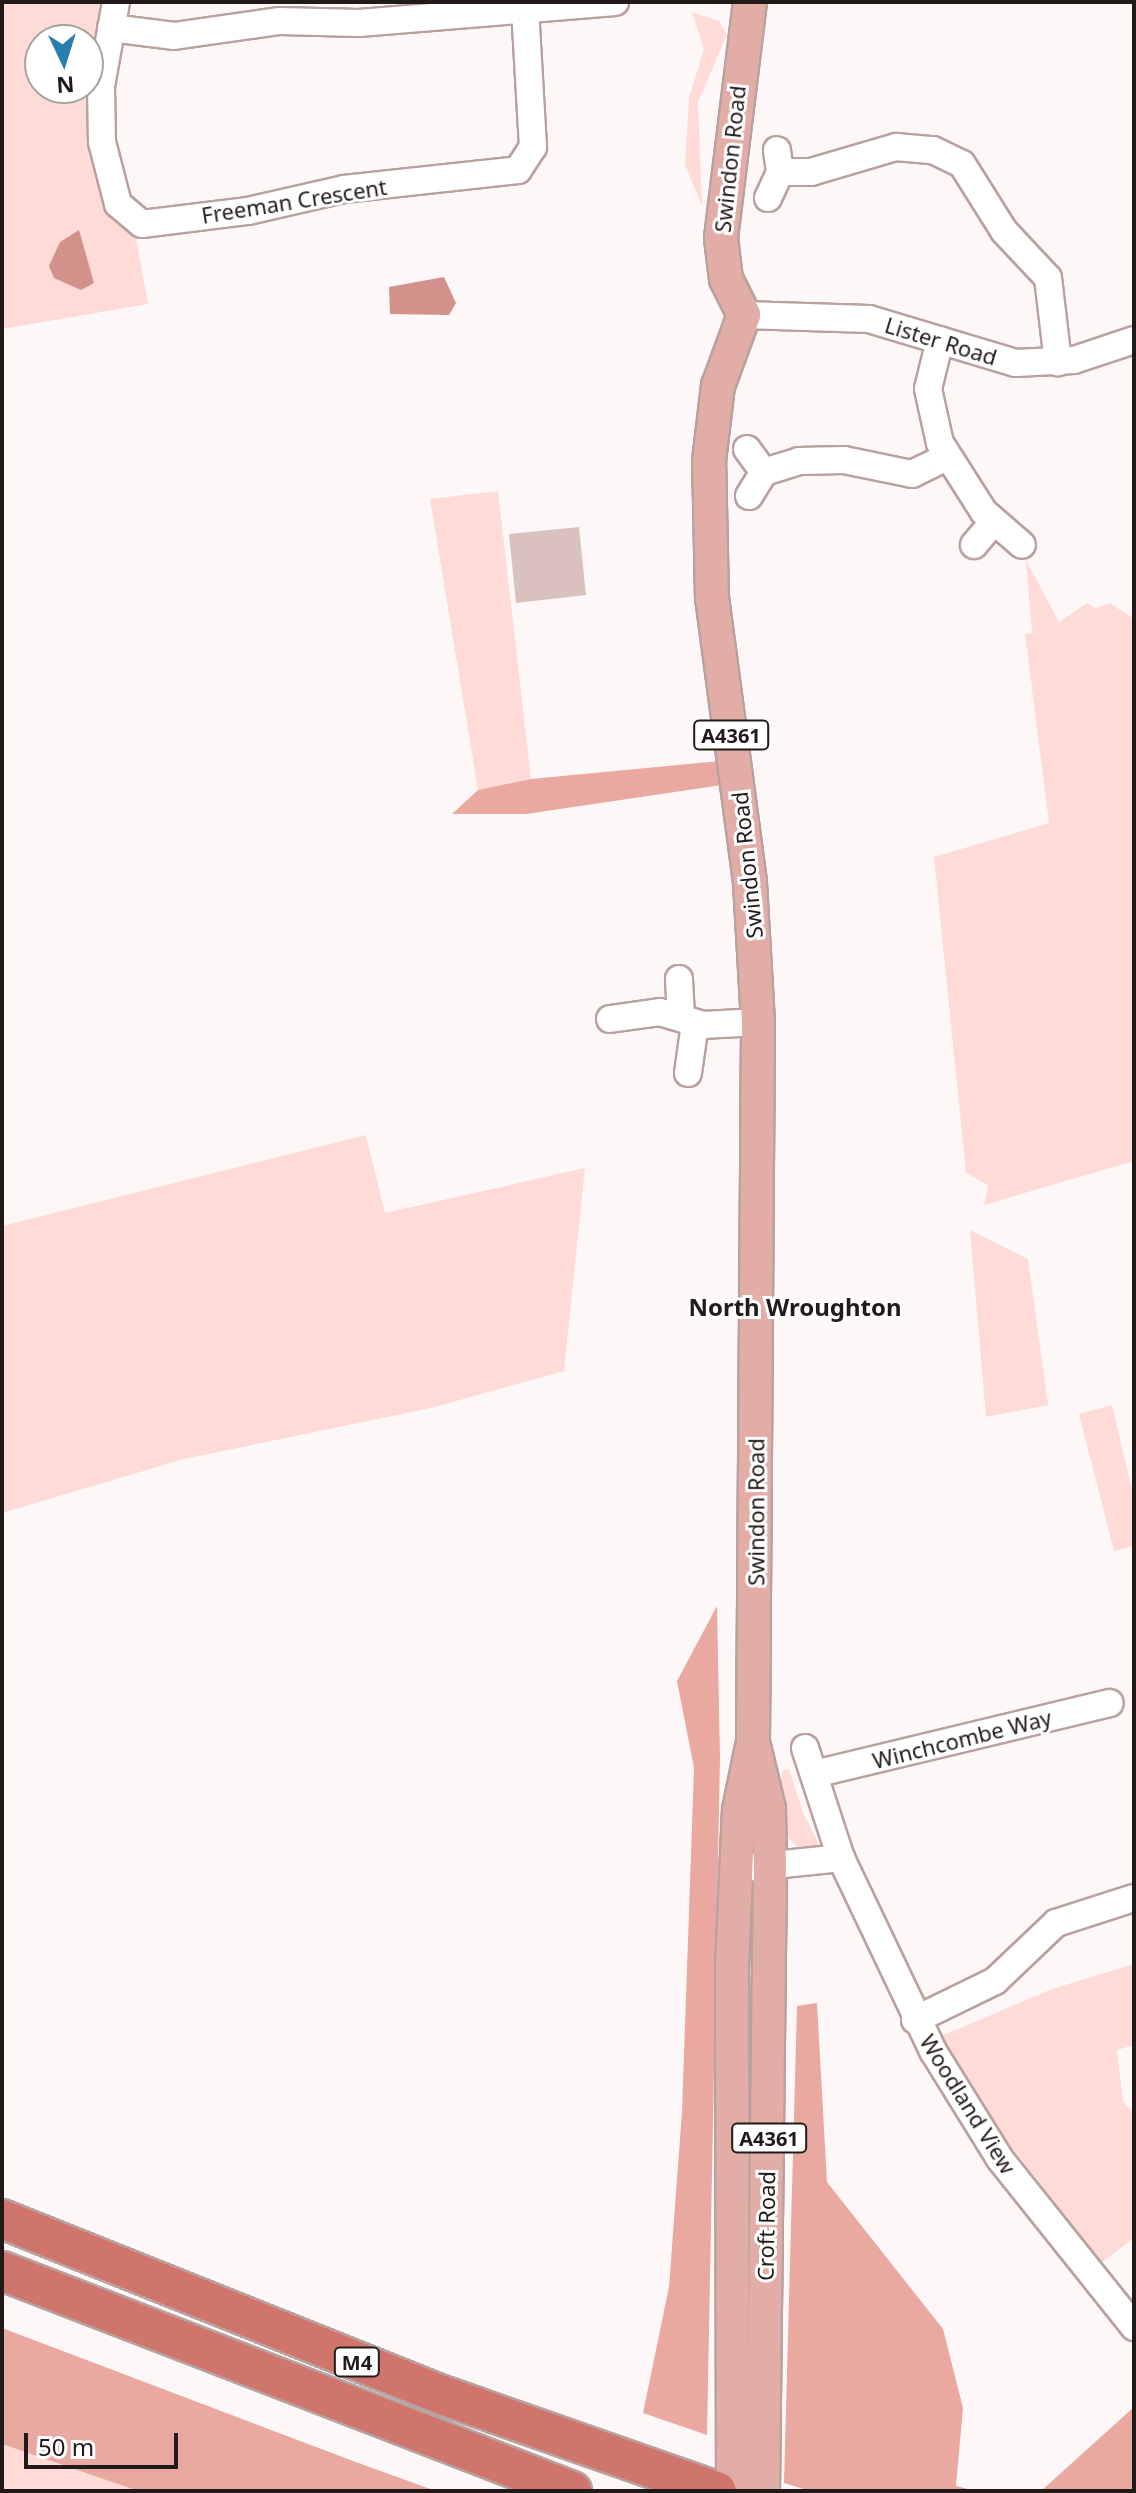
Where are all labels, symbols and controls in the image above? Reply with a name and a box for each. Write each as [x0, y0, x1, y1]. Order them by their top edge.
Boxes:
north arrow [24, 24, 104, 104]
text: N [56, 70, 76, 102]
street label: Swindon Road [709, 84, 751, 234]
street label: Freeman Crescent [200, 173, 388, 229]
street label: Lister Road [882, 311, 1000, 371]
road number: A4361 [693, 719, 769, 751]
street label: Swindon Road [726, 790, 768, 940]
district label: North Wroughton [688, 1293, 902, 1321]
street label: Swindon Road [743, 1438, 769, 1586]
street label: Winchcombe Way [870, 1704, 1054, 1774]
street label: Woodland View [915, 2030, 1021, 2178]
road number: A4361 [731, 2122, 807, 2154]
street label: Croft Road [752, 2171, 780, 2281]
road number: M4 [333, 2346, 381, 2378]
scale bar [28, 2417, 182, 2467]
text: 50 m [38, 2430, 94, 2463]

